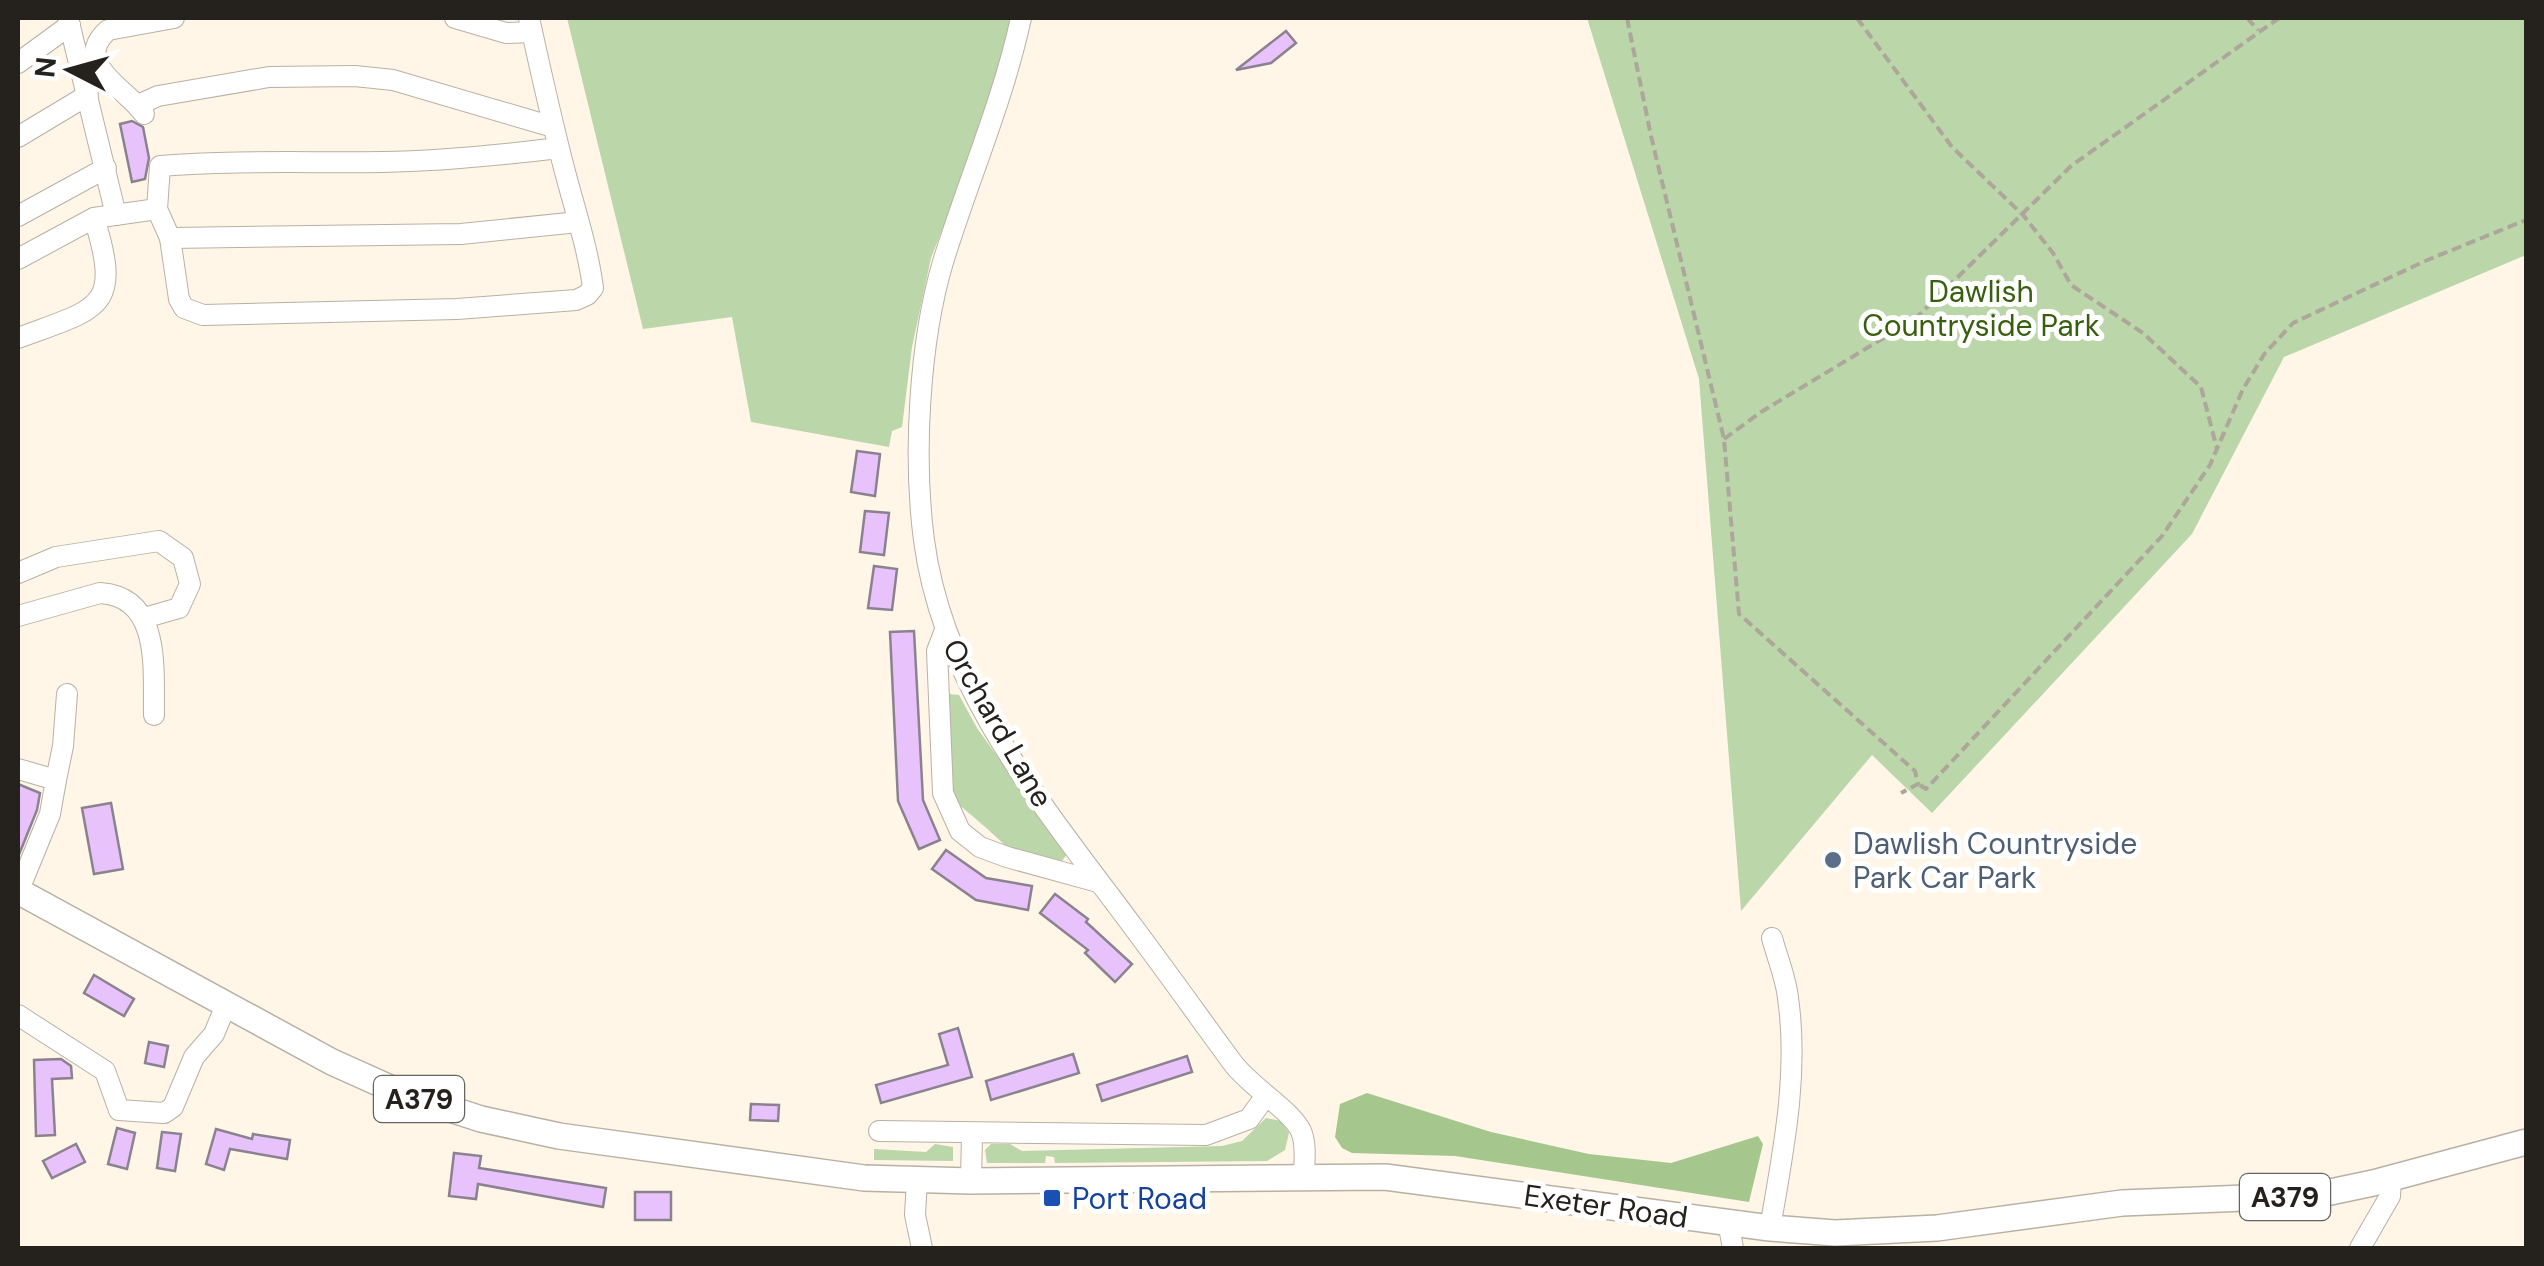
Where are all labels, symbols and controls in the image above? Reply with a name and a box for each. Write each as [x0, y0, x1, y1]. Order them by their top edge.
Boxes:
north arrow [20, 20, 120, 120]
text: N [26, 55, 65, 80]
park label: Dawlish Countryside Park [1862, 272, 2100, 345]
street label: Orchard Lane [934, 632, 1062, 814]
place label: Dawlish Countryside Park Car Park [1853, 824, 2137, 897]
marker: Dawlish Countryside Park Car Park [1822, 849, 1844, 871]
road number: A379 [374, 1076, 464, 1122]
road number: A379 [2240, 1174, 2330, 1220]
street label: Exeter Road [1522, 1175, 1690, 1237]
place label: Port Road [1072, 1179, 1207, 1218]
marker: Port Road [1041, 1187, 1063, 1209]

